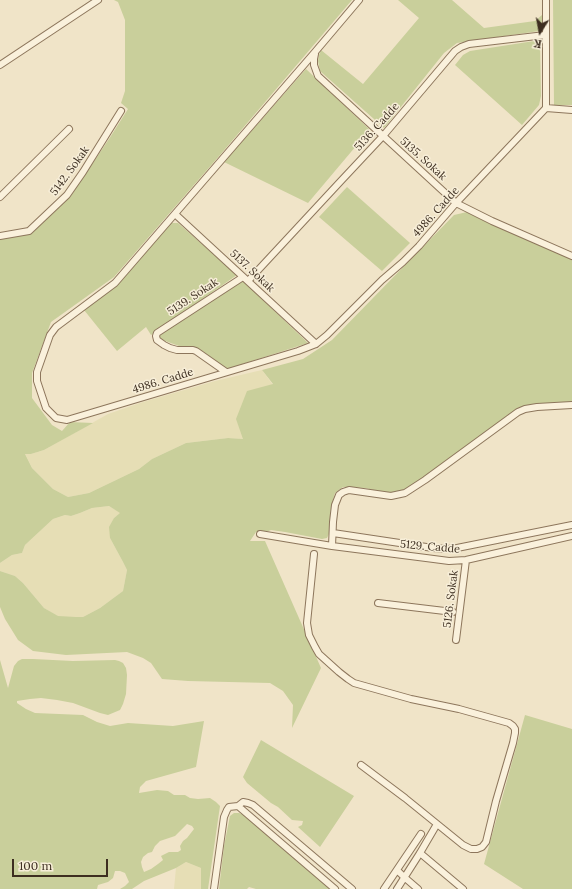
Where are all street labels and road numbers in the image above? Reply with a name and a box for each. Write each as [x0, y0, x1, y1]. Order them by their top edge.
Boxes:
street label: 5136. Cadde [352, 100, 402, 154]
street label: 5135. Sokak [397, 135, 449, 183]
street label: 5142. Sokak [48, 144, 92, 198]
street label: 4986. Cadde [410, 184, 462, 240]
street label: 5137. Sokak [227, 247, 277, 295]
street label: 5139. Sokak [165, 276, 221, 318]
street label: 4986. Cadde [131, 365, 195, 397]
street label: 5129. Cadde [399, 538, 461, 556]
street label: 5126. Sokak [441, 569, 461, 629]

